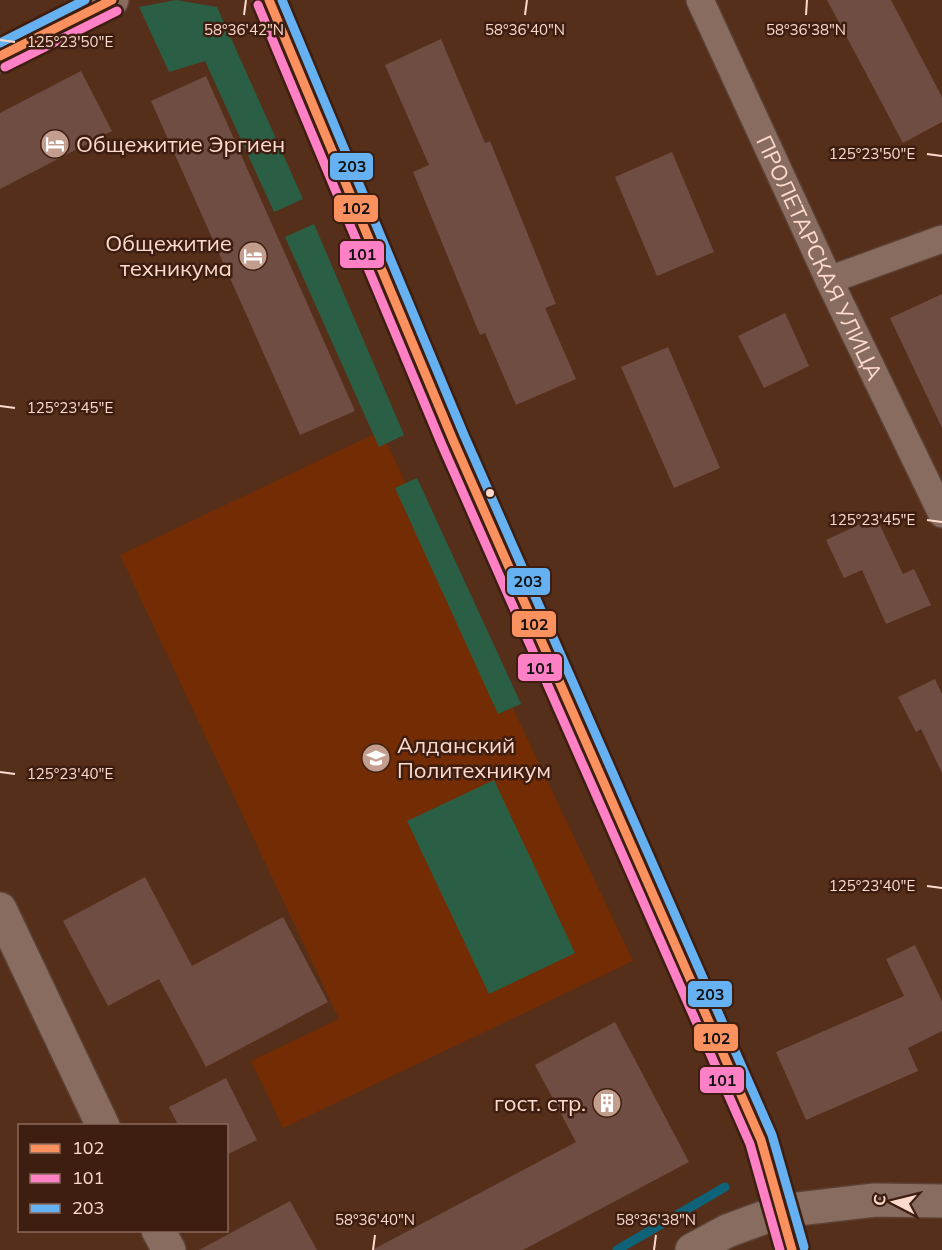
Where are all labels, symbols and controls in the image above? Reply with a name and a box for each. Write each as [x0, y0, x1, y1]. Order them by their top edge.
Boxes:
text: 58°36'42"N [204, 20, 284, 39]
text: 58°36'40"N [485, 20, 565, 39]
text: 58°36'38"N [766, 20, 846, 39]
text: 125°23'50"E [27, 32, 113, 51]
hotel icon: Общежитие Эргиен [39, 128, 71, 160]
place label: Общежитие Эргиен [76, 130, 285, 158]
street label: ПРОЛЕТАРСКАЯ УЛИЦА [750, 131, 889, 384]
text: 125°23'50"E [829, 144, 915, 163]
line badge: 203 [329, 152, 374, 181]
text: 203 [338, 156, 366, 176]
line badge: 102 [333, 194, 379, 223]
text: 102 [342, 198, 370, 218]
place label: Общежитие техникума [105, 229, 232, 282]
hotel icon: Общежитие техникума [237, 240, 269, 272]
line badge: 101 [339, 240, 385, 269]
text: 101 [348, 244, 376, 264]
text: 125°23'45"E [27, 398, 113, 417]
unlabelled marker [484, 487, 496, 499]
text: 125°23'45"E [829, 510, 915, 529]
line badge: 203 [506, 567, 551, 596]
text: 203 [514, 571, 542, 591]
line badge: 102 [511, 610, 557, 638]
text: 102 [520, 614, 548, 634]
line badge: 101 [517, 653, 563, 682]
text: 101 [526, 658, 554, 678]
place label: Алданский Политехникум [397, 731, 551, 784]
school or university icon: Алданский Политехникум [360, 742, 392, 774]
text: 125°23'40"E [27, 764, 113, 783]
text: 125°23'40"E [829, 876, 915, 895]
line badge: 203 [687, 980, 733, 1008]
text: 203 [696, 984, 724, 1004]
line badge: 102 [693, 1023, 739, 1052]
text: 102 [702, 1028, 730, 1048]
line badge: 101 [699, 1066, 745, 1094]
text: 101 [708, 1070, 736, 1090]
building icon: гост. стр. [591, 1087, 623, 1119]
place label: гост. стр. [494, 1089, 586, 1117]
legend [18, 1124, 228, 1232]
text: 102 [72, 1136, 104, 1159]
text: 101 [72, 1166, 104, 1189]
north arrow [864, 1172, 924, 1232]
text: С [869, 1193, 890, 1207]
text: 203 [72, 1196, 104, 1219]
text: 58°36'40"N [335, 1210, 415, 1229]
text: 58°36'38"N [616, 1210, 696, 1229]

